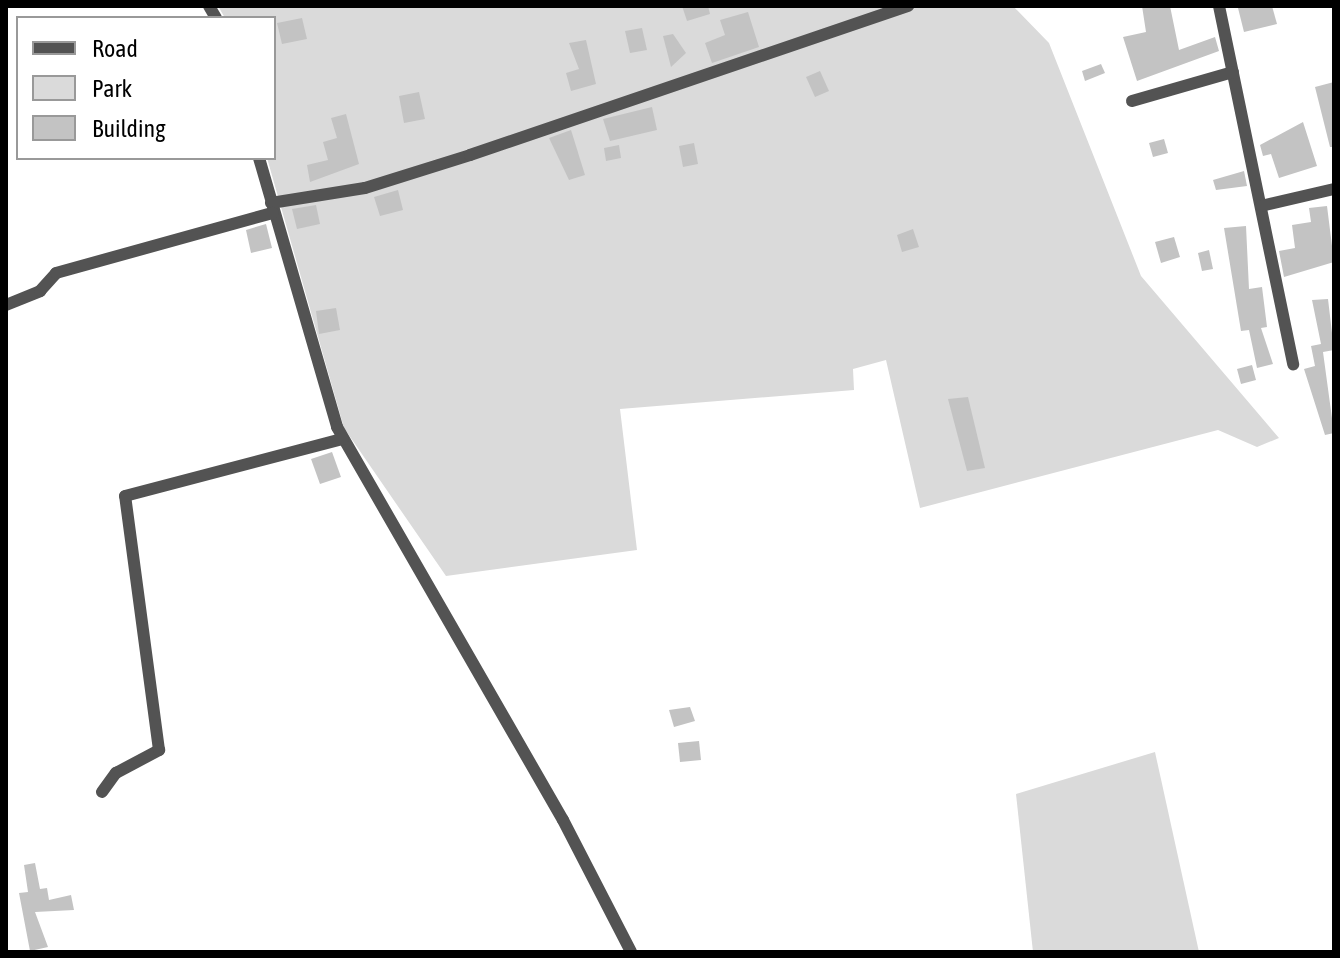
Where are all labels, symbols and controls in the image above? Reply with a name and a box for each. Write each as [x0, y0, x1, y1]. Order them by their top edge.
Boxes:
legend [16, 16, 276, 160]
text: Road [92, 35, 138, 62]
text: Park [92, 75, 132, 102]
text: Building [92, 115, 165, 142]

